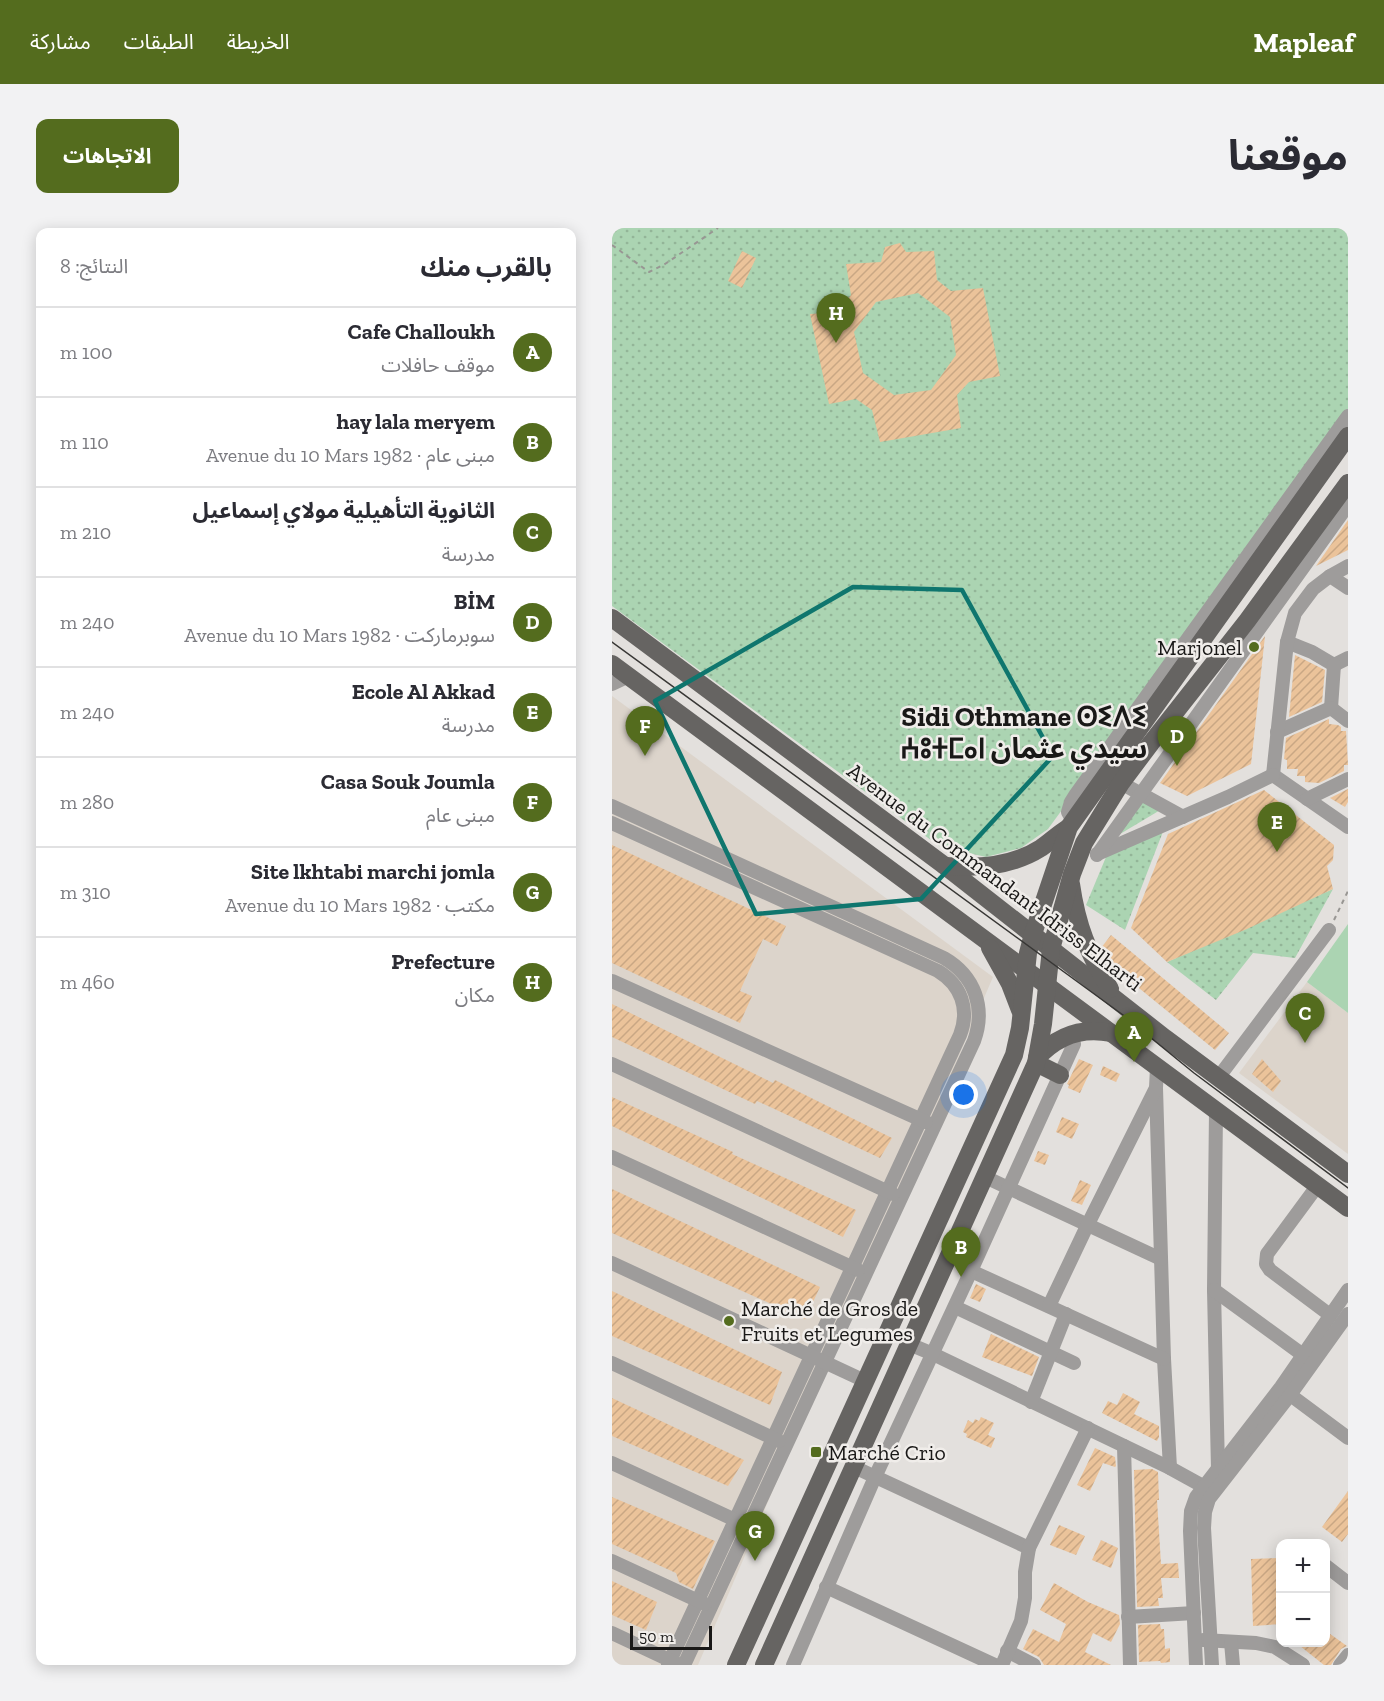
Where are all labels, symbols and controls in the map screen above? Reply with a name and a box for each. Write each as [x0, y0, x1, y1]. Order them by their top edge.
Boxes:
text: Mapleaf [1254, 26, 1354, 59]
text: مشاركة [30, 29, 91, 54]
text: الطبقات [124, 29, 194, 54]
text: الخريطة [227, 29, 290, 54]
button: الاتجاهات [36, 119, 179, 193]
text: موقعنا [1228, 130, 1348, 181]
text: بالقرب منك [420, 251, 552, 283]
text: النتائج: 8 [60, 254, 128, 278]
pin: H [816, 294, 856, 343]
text: Cafe Challoukh [348, 318, 495, 345]
text: 100 m [60, 340, 113, 364]
text: A [526, 340, 539, 364]
text: موقف حافلات [381, 353, 495, 377]
text: hay lala meryem [336, 408, 495, 435]
text: 110 m [60, 430, 109, 454]
text: B [526, 430, 539, 454]
text: مبنى عام · Avenue du 10 Mars 1982 [206, 443, 495, 467]
text: الثانوية التأهيلية مولاي إسماعيل [193, 497, 495, 524]
text: 210 m [60, 520, 111, 544]
text: C [526, 520, 539, 544]
text: مدرسة [442, 542, 495, 566]
text: BİM [454, 588, 495, 615]
text: 240 m [60, 610, 114, 634]
text: D [526, 610, 539, 634]
text: سوبرماركت · Avenue du 10 Mars 1982 [184, 623, 495, 647]
place label: Marjonel [1157, 634, 1242, 661]
marker: Marjonel [1247, 640, 1261, 654]
text: Ecole Al Akkad [352, 678, 495, 705]
text: 240 m [60, 700, 114, 724]
text: E [527, 700, 538, 724]
district label: Sidi Othmane ⵙⵉⴷⵉ ⵄⵓⵜⵎⴰⵏ سيدي عثمان [901, 700, 1147, 770]
pin: F [626, 706, 664, 756]
text: مدرسة [442, 713, 495, 737]
pin: D [1158, 716, 1196, 766]
street label: Avenue du Commandant Idriss Elharti [842, 757, 1148, 997]
text: Casa Souk Joumla [321, 768, 495, 795]
text: 280 m [60, 790, 114, 814]
text: F [527, 790, 538, 814]
pin: E [1258, 802, 1296, 852]
text: مبنى عام [426, 803, 495, 827]
text: Site lkhtabi marchi jomla [251, 858, 495, 885]
text: 310 m [60, 880, 111, 904]
text: G [526, 880, 539, 904]
text: مكتب · Avenue du 10 Mars 1982 [225, 893, 495, 917]
text: Prefecture [391, 948, 495, 975]
text: 460 m [60, 970, 115, 994]
text: H [525, 970, 540, 994]
text: مكان [455, 983, 495, 1007]
pin: C [1286, 994, 1324, 1043]
pin: A [1114, 1012, 1154, 1062]
your location [949, 1080, 978, 1109]
pin: B [942, 1228, 980, 1277]
place label: Marché de Gros de Fruits et Legumes [741, 1295, 918, 1347]
marker: Marché de Gros de Fruits et Legumes [722, 1314, 736, 1328]
place label: Marché Crio [828, 1439, 946, 1466]
marker: Marché Crio [809, 1445, 823, 1459]
pin: G [736, 1512, 774, 1561]
map controls [1276, 1539, 1330, 1647]
button: + [1276, 1539, 1330, 1593]
button: − [1276, 1593, 1330, 1647]
scale bar [630, 1623, 712, 1650]
text: 50 m [639, 1627, 674, 1646]

